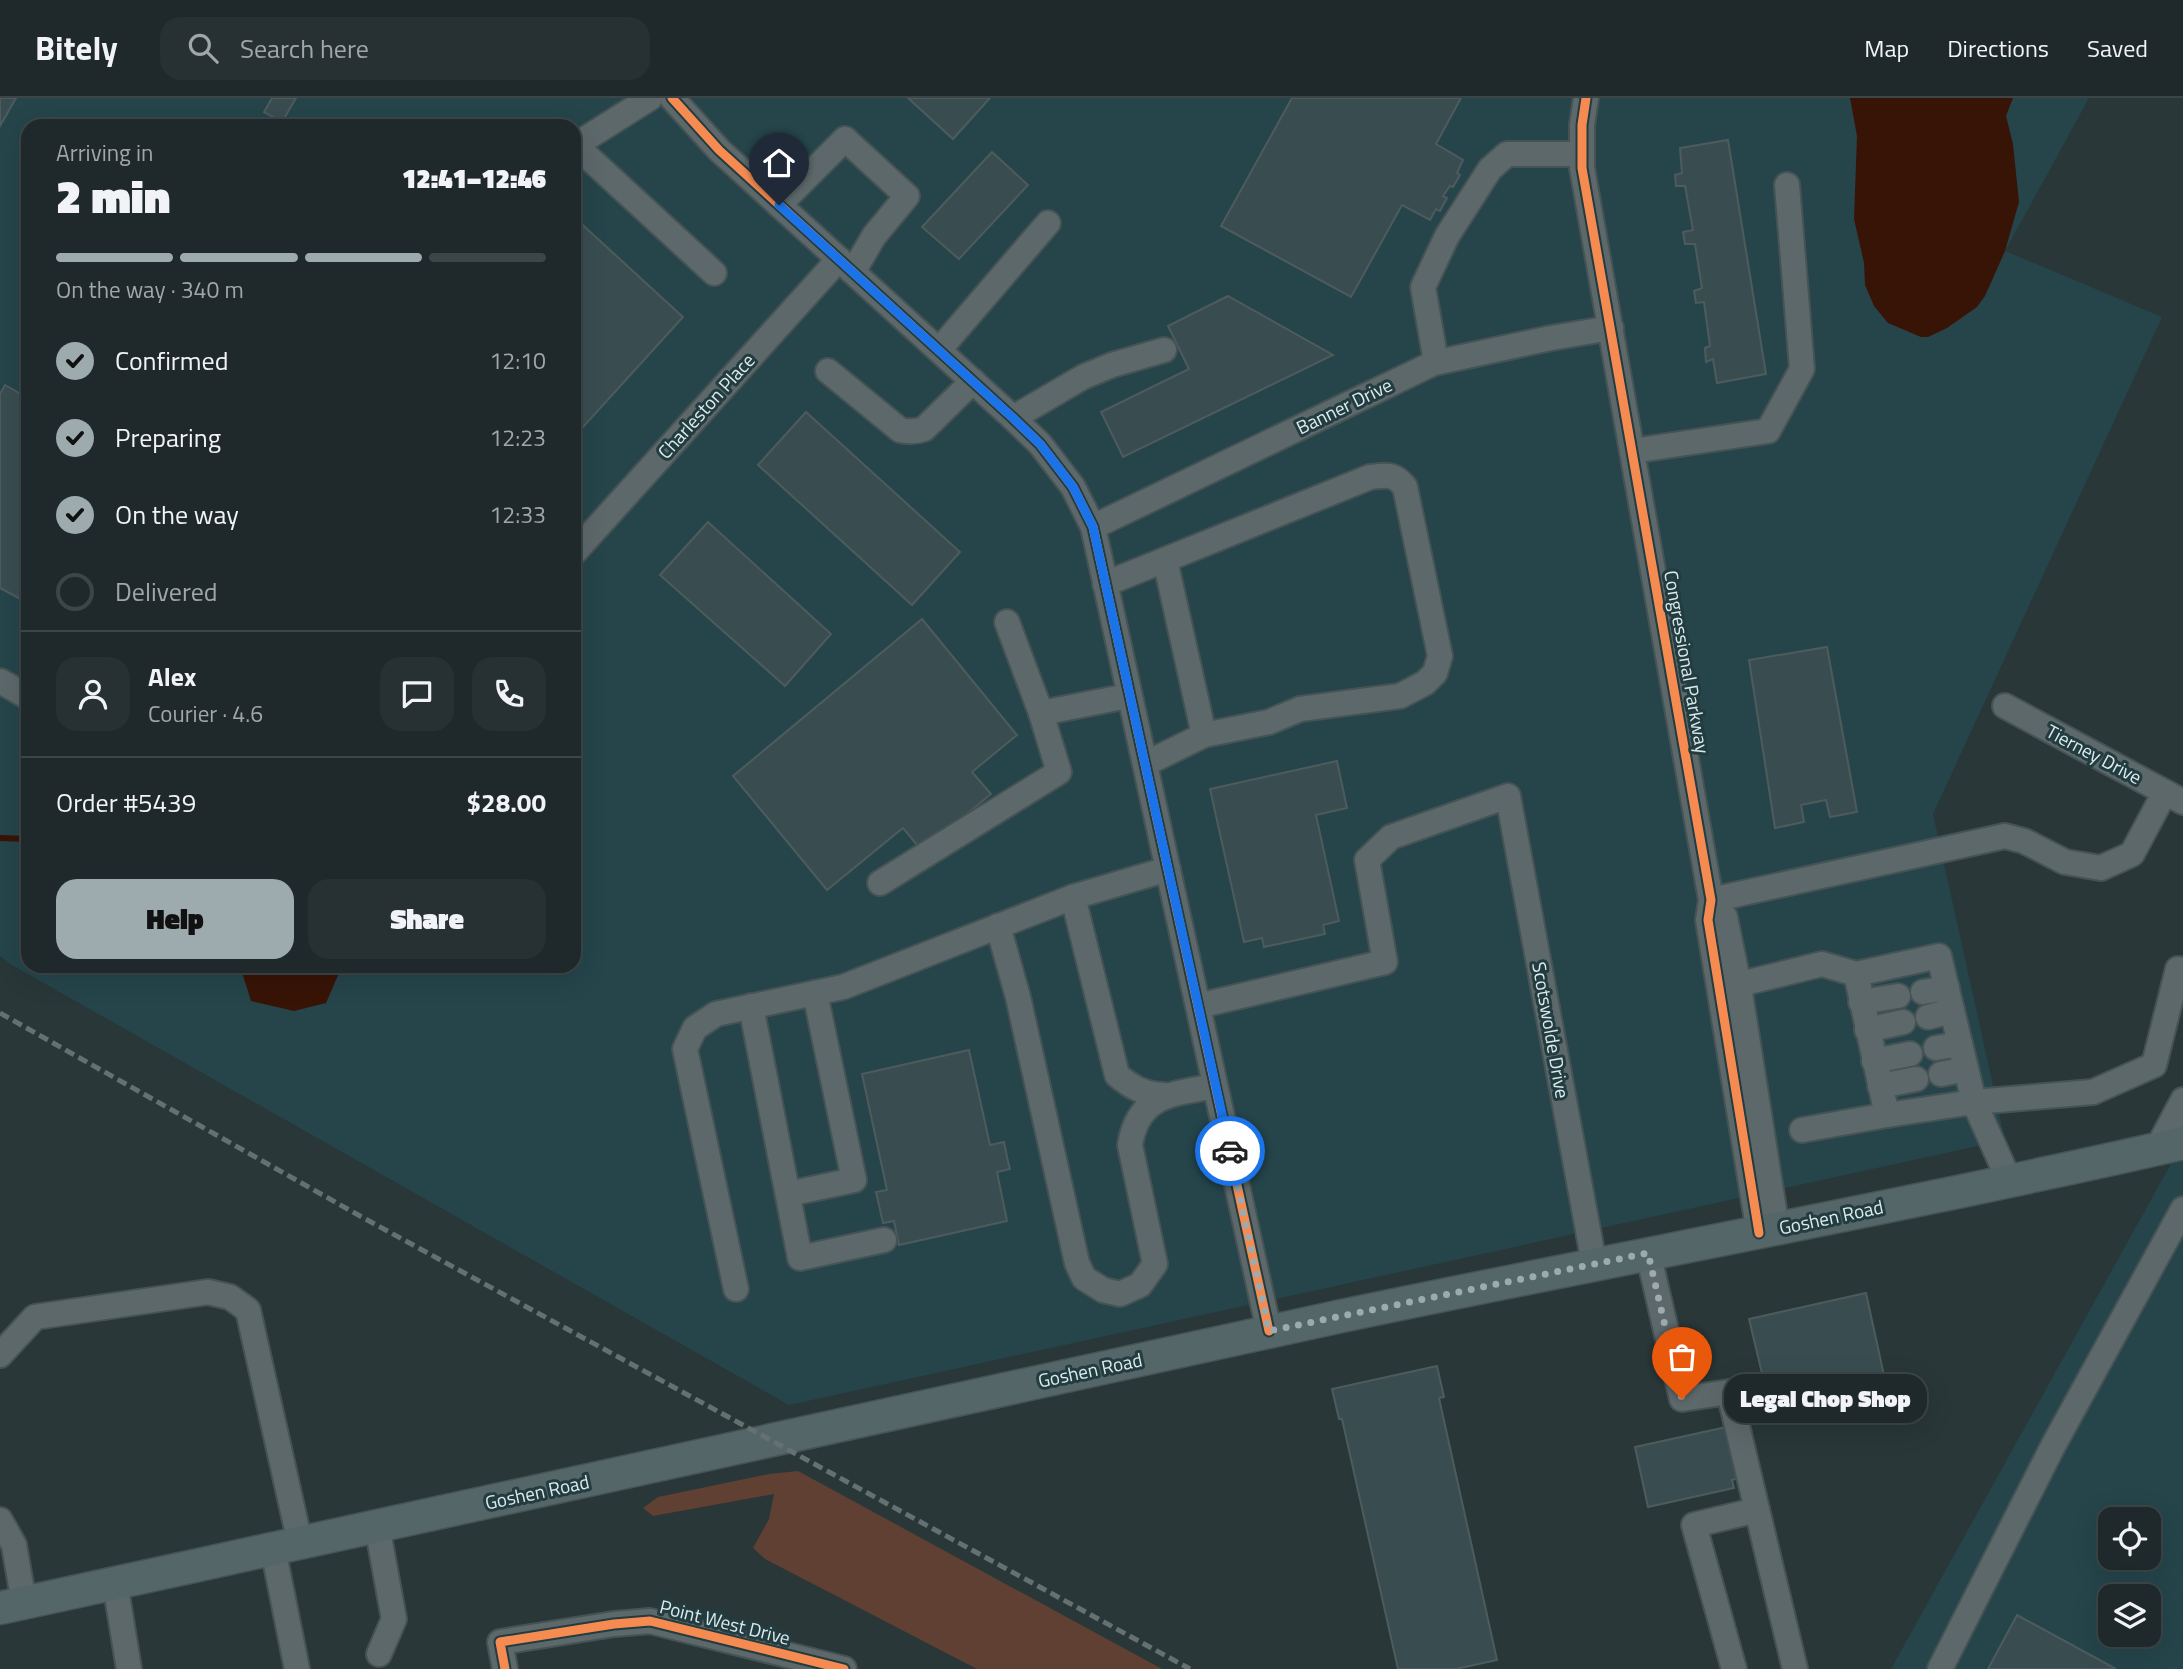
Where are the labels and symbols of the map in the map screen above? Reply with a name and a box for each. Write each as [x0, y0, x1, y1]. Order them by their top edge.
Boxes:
pin [749, 133, 809, 205]
street label: Charleston Place [650, 346, 761, 465]
street label: Banner Drive [1291, 370, 1397, 441]
street label: Congressional Parkway [1657, 568, 1718, 756]
street label: Tierney Drive [2041, 716, 2147, 791]
street label: Scotswolde Drive [1525, 959, 1578, 1100]
courier [1195, 1116, 1265, 1186]
street label: Goshen Road [1776, 1191, 1886, 1242]
pin [1652, 1327, 1712, 1399]
street label: Goshen Road [1035, 1344, 1145, 1395]
callout: Legal Chop Shop [1724, 1374, 1927, 1424]
street label: Goshen Road [482, 1466, 592, 1517]
street label: Point West Drive [657, 1591, 793, 1652]

